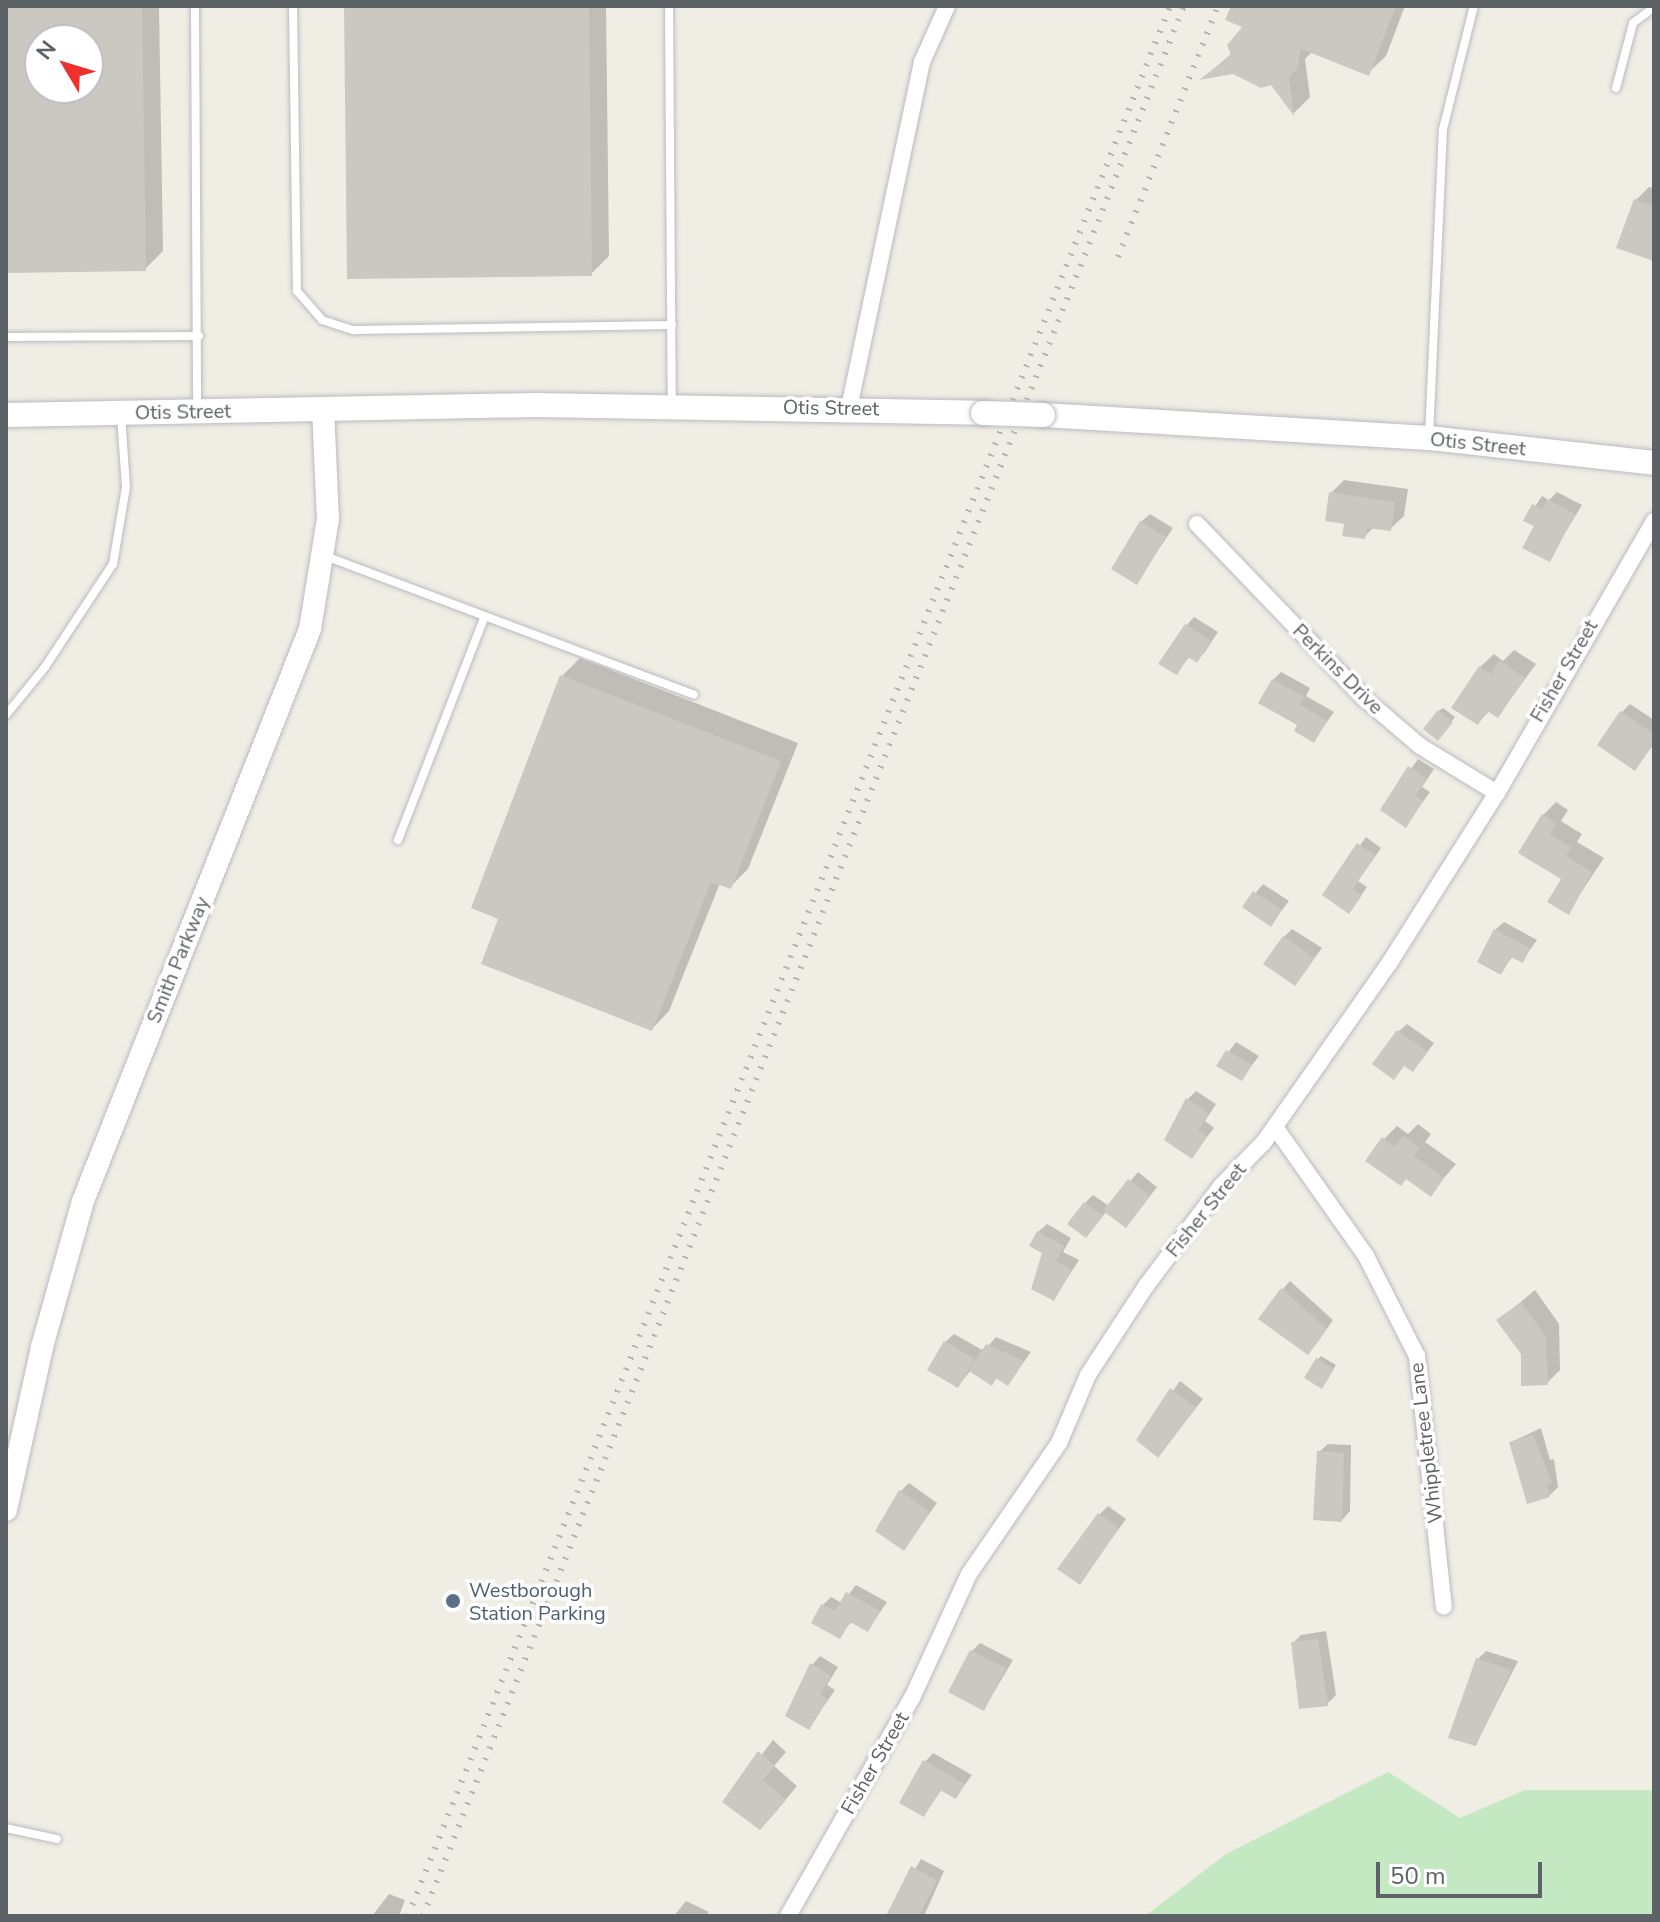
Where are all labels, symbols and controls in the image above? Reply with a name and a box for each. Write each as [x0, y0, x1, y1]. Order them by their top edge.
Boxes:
north arrow [24, 24, 104, 104]
text: N [30, 35, 64, 66]
street label: Otis Street [783, 395, 879, 421]
street label: Otis Street [135, 399, 231, 425]
street label: Otis Street [1429, 427, 1527, 461]
street label: Fisher Street [1525, 616, 1603, 726]
street label: Perkins Drive [1288, 619, 1388, 719]
street label: Smith Parkway [142, 893, 214, 1027]
street label: Fisher Street [1161, 1158, 1251, 1262]
street label: Whippletree Lane [1404, 1361, 1448, 1525]
place label: Westborough Station Parking [469, 1578, 606, 1625]
marker: Westborough Station Parking [444, 1592, 462, 1610]
street label: Fisher Street [836, 1708, 914, 1818]
scale bar [1380, 1846, 1546, 1896]
text: 50 m [1390, 1860, 1446, 1892]

